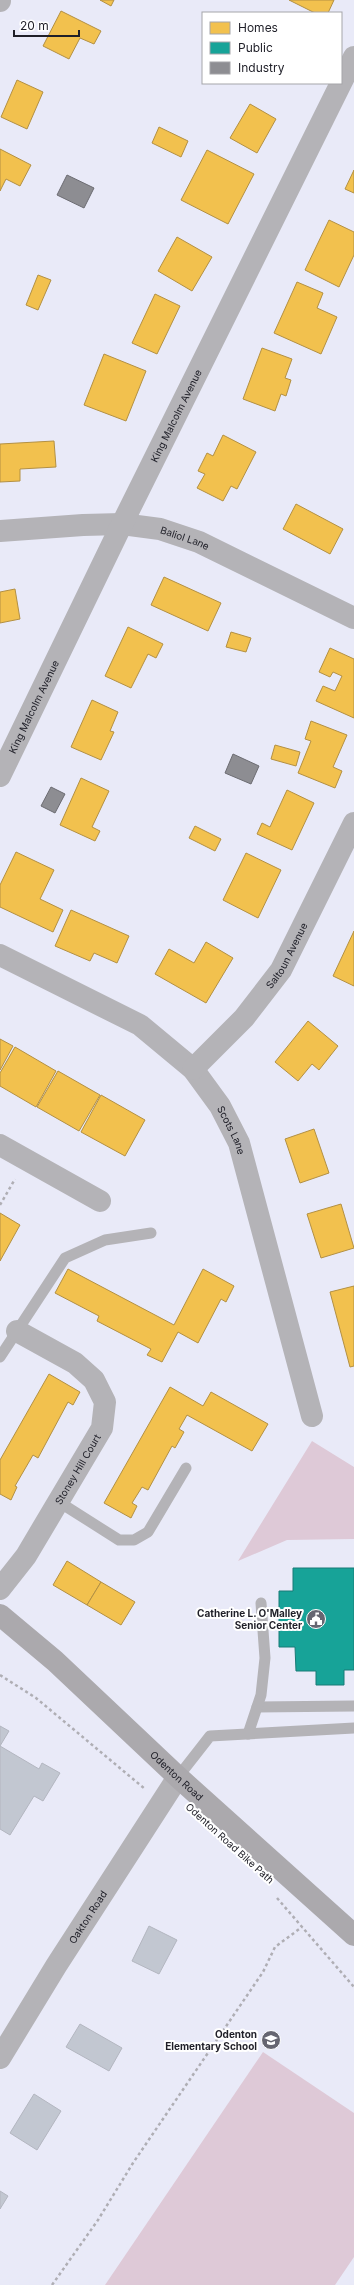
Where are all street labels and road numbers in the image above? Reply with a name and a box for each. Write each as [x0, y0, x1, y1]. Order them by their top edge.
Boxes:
street label: King Malcolm Avenue [148, 367, 204, 464]
street label: Baliol Lane [159, 524, 212, 552]
street label: King Malcolm Avenue [6, 658, 61, 755]
street label: Saltoun Avenue [263, 921, 310, 991]
street label: Scots Lane [215, 1104, 248, 1156]
street label: Stoney Hill Court [52, 1431, 103, 1506]
street label: Odenton Road [148, 1748, 206, 1803]
street label: Odenton Road Bike Path [183, 1800, 277, 1886]
street label: Oakton Road [66, 1888, 109, 1946]

